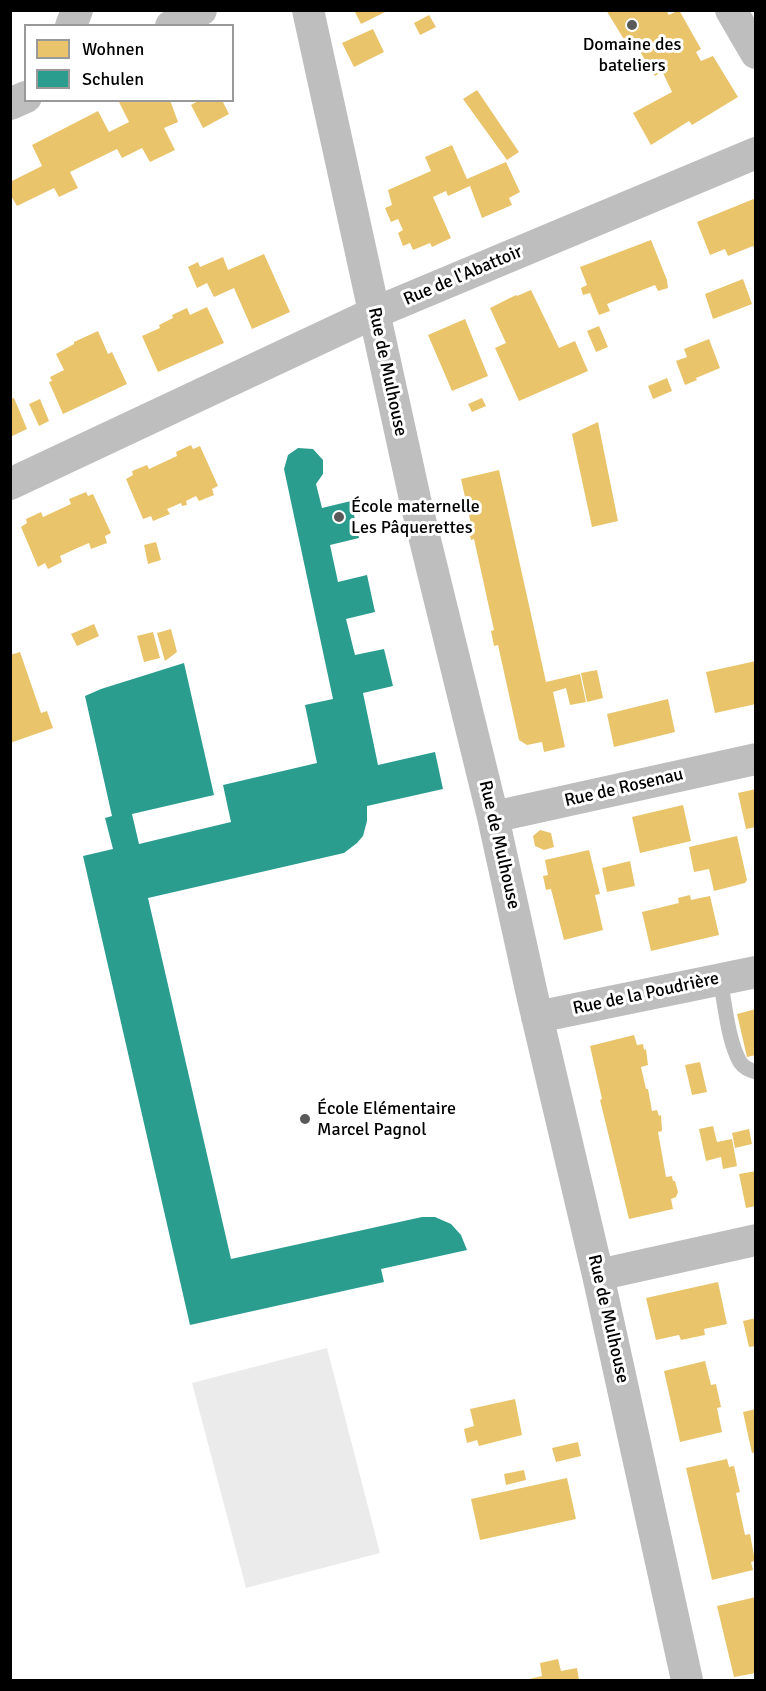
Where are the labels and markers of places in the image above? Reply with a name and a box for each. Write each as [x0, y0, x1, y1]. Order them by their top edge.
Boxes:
marker: Domaine des bateliers [625, 18, 639, 32]
place label: Domaine des bateliers [583, 34, 681, 76]
place label: École maternelle Les Pâquerettes [351, 496, 480, 538]
marker: École maternelle Les Pâquerettes [332, 510, 346, 524]
place label: École Elémentaire Marcel Pagnol [317, 1098, 456, 1140]
marker: École Elémentaire Marcel Pagnol [298, 1112, 312, 1126]

